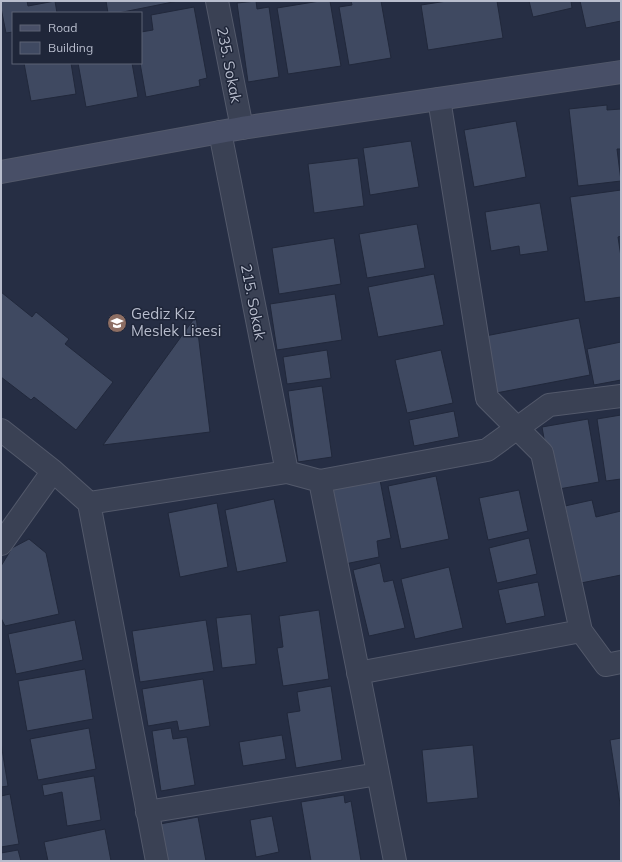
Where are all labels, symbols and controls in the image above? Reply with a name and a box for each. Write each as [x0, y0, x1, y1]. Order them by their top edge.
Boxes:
legend [12, 12, 142, 64]
text: Road [48, 20, 77, 35]
street label: 235. Sokak [213, 25, 246, 105]
text: Building [48, 40, 93, 55]
street label: 215. Sokak [237, 262, 270, 342]
place label: Gediz Kız Meslek Lisesi [131, 304, 221, 340]
school or university icon: Gediz Kız Meslek Lisesi [106, 312, 128, 334]

